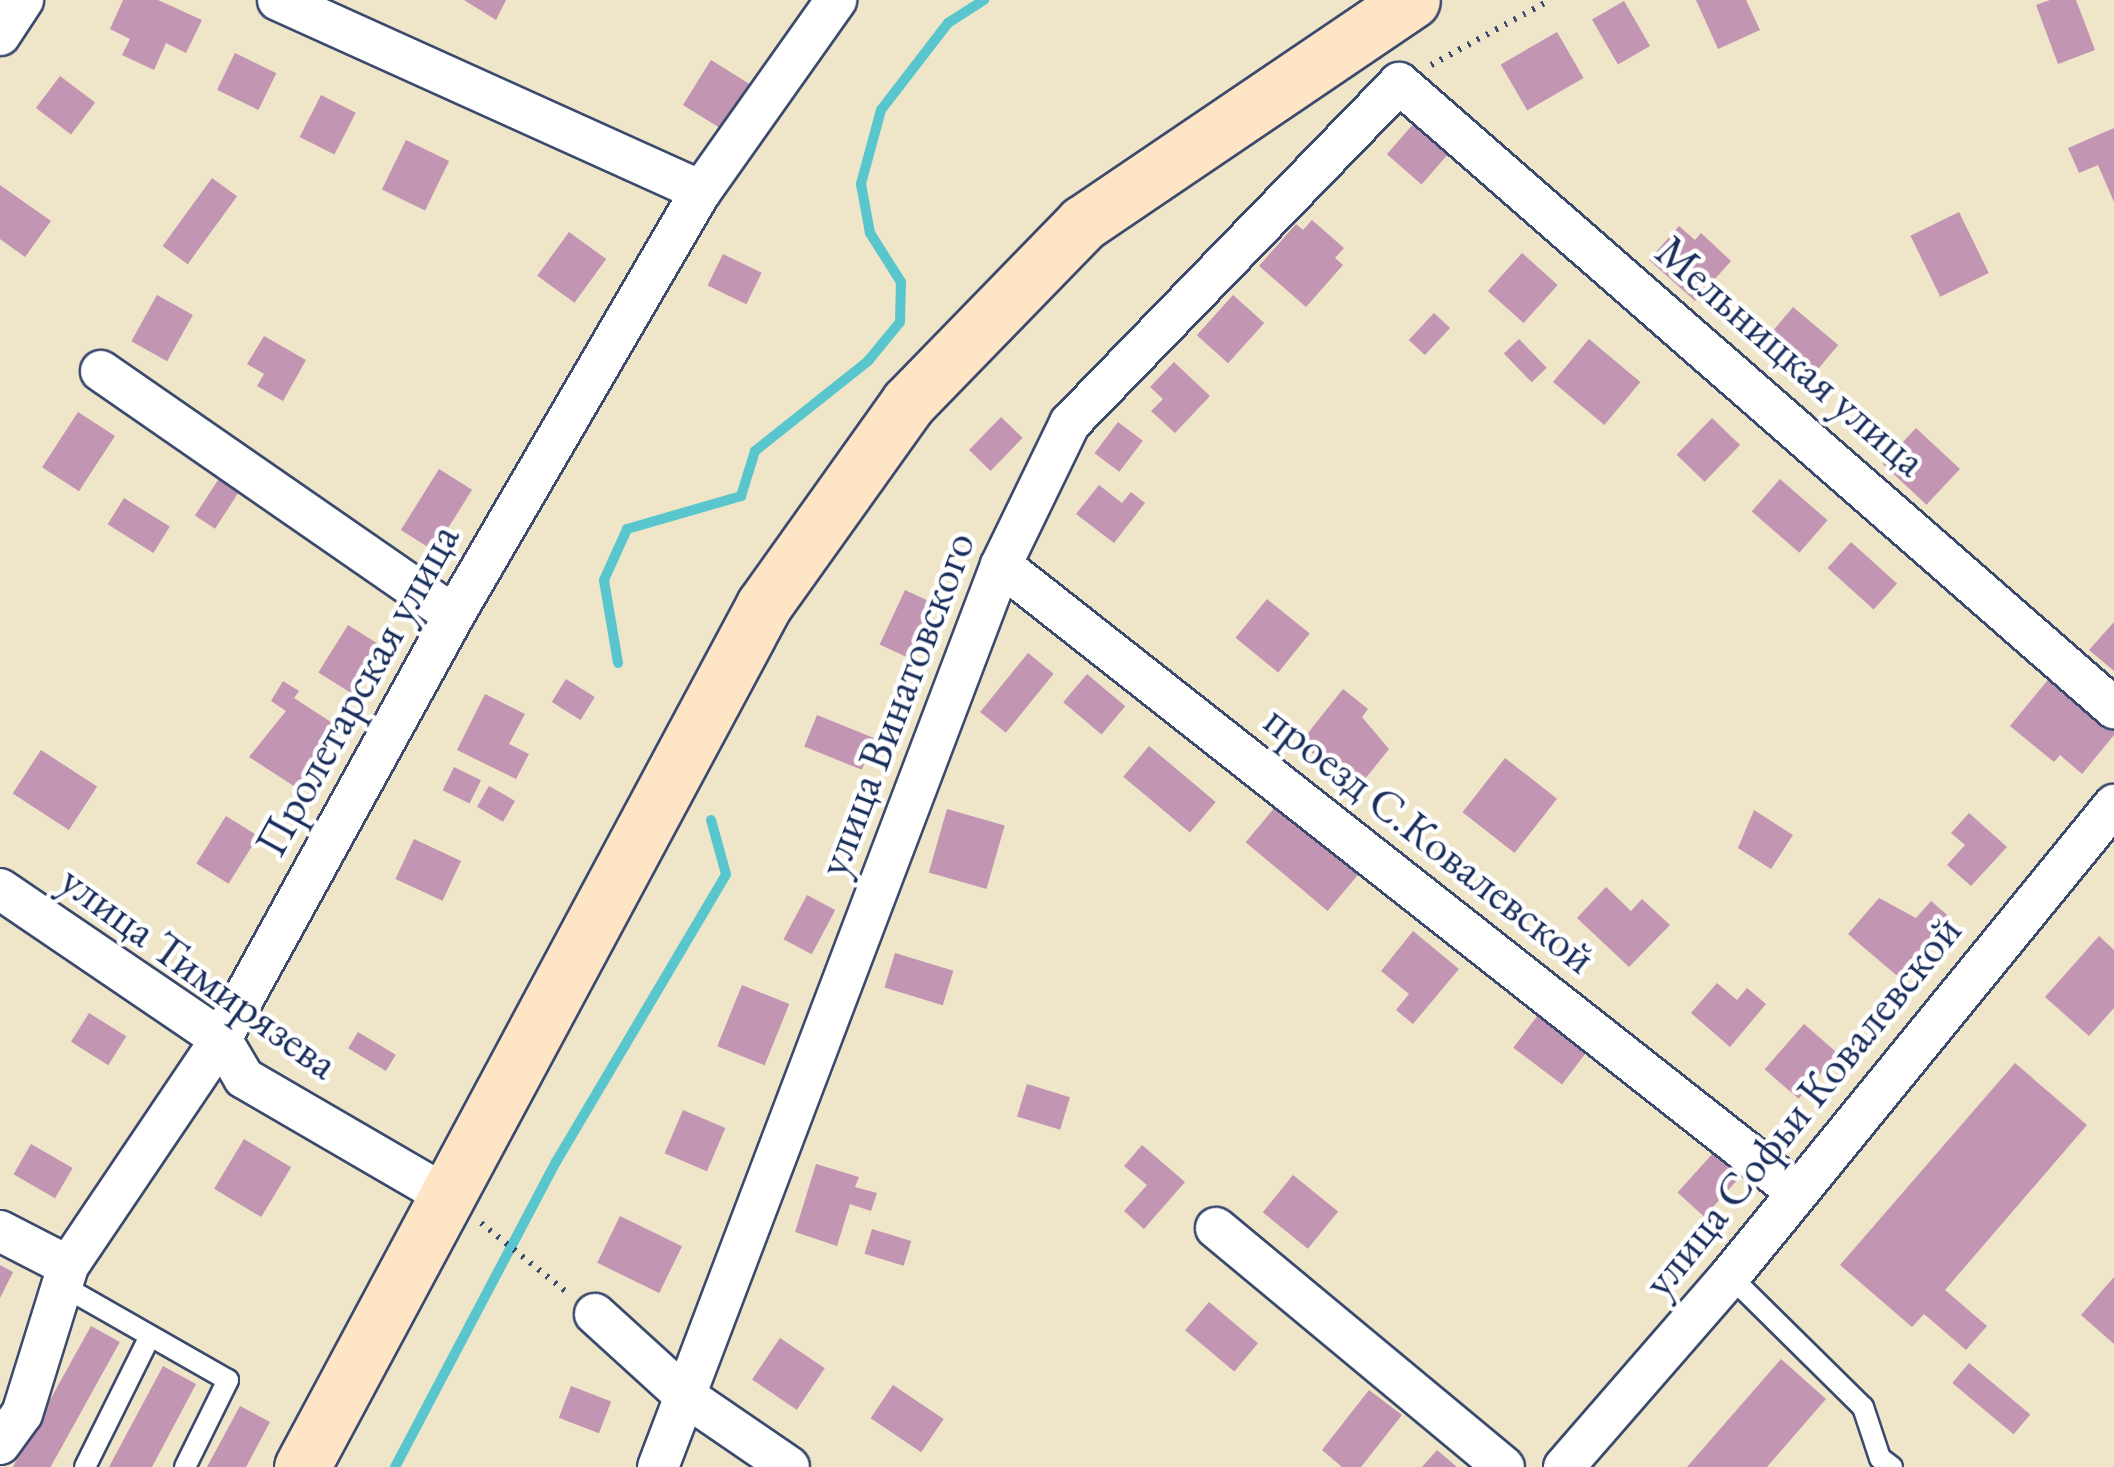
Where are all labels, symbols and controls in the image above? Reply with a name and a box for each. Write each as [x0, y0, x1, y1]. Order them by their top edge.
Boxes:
street label: Мельницкая улица [1645, 224, 1937, 488]
street label: Пролетарская улица [243, 515, 471, 865]
street label: улица Винатовского [806, 524, 986, 884]
street label: проезд С.Ковалевской [1254, 693, 1606, 985]
street label: улица Тимирязева [50, 853, 348, 1091]
street label: улица Софьи Ковалевской [1631, 904, 1973, 1308]

